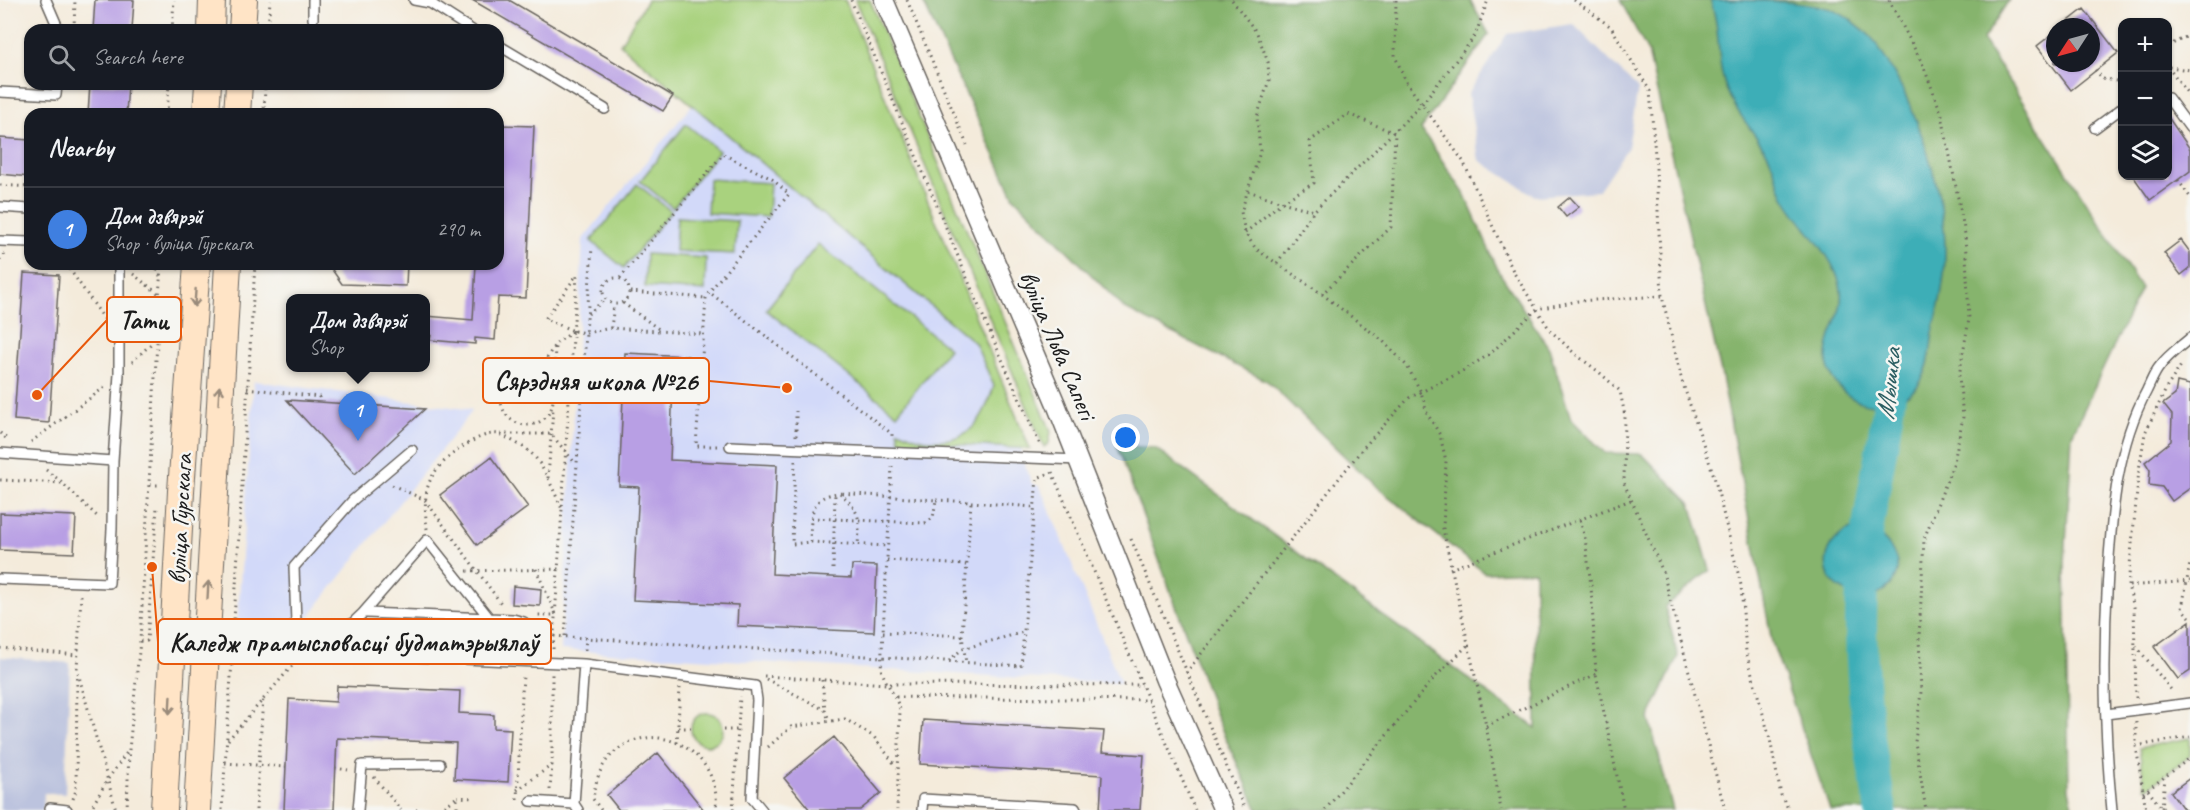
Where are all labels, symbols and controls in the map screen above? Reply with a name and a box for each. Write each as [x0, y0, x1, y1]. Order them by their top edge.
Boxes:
north arrow [2046, 18, 2100, 72]
map controls [2118, 18, 2172, 180]
button: + [2118, 18, 2172, 72]
search box [24, 24, 504, 90]
icon: search [45, 41, 78, 74]
text: Search here [93, 43, 183, 71]
button: − [2118, 72, 2172, 126]
button: layers [2118, 126, 2172, 180]
text: Nearby [48, 131, 113, 164]
text: Дом дзвярэй [105, 203, 203, 231]
text: 1 [63, 217, 72, 242]
text: 290 m [437, 217, 480, 242]
text: Shop · вуліца Гурскага [105, 231, 253, 256]
street label: вуліца Льва Сапегі [1012, 265, 1105, 427]
one-way arrow [189, 287, 200, 307]
popup [286, 294, 430, 372]
callout: Тати [107, 297, 181, 342]
text: Тати [119, 303, 171, 337]
text: Дом дзвярэй [309, 307, 407, 335]
text: Shop [309, 335, 343, 360]
water label: Мышка [1867, 345, 1909, 421]
callout: Сярэдняя школа №26 [483, 358, 709, 403]
text: Сярэдняя школа №26 [495, 364, 700, 398]
one-way arrow [214, 385, 225, 405]
pin: 1 [338, 392, 378, 441]
your location [1111, 423, 1140, 452]
street label: вуліца Гурскага [160, 451, 200, 585]
one-way arrow [203, 580, 214, 600]
callout: Каледж прамысловасці будматэрыялаў [158, 619, 551, 664]
text: Каледж прамысловасці будматэрыялаў [170, 625, 541, 659]
one-way arrow [164, 694, 175, 714]

